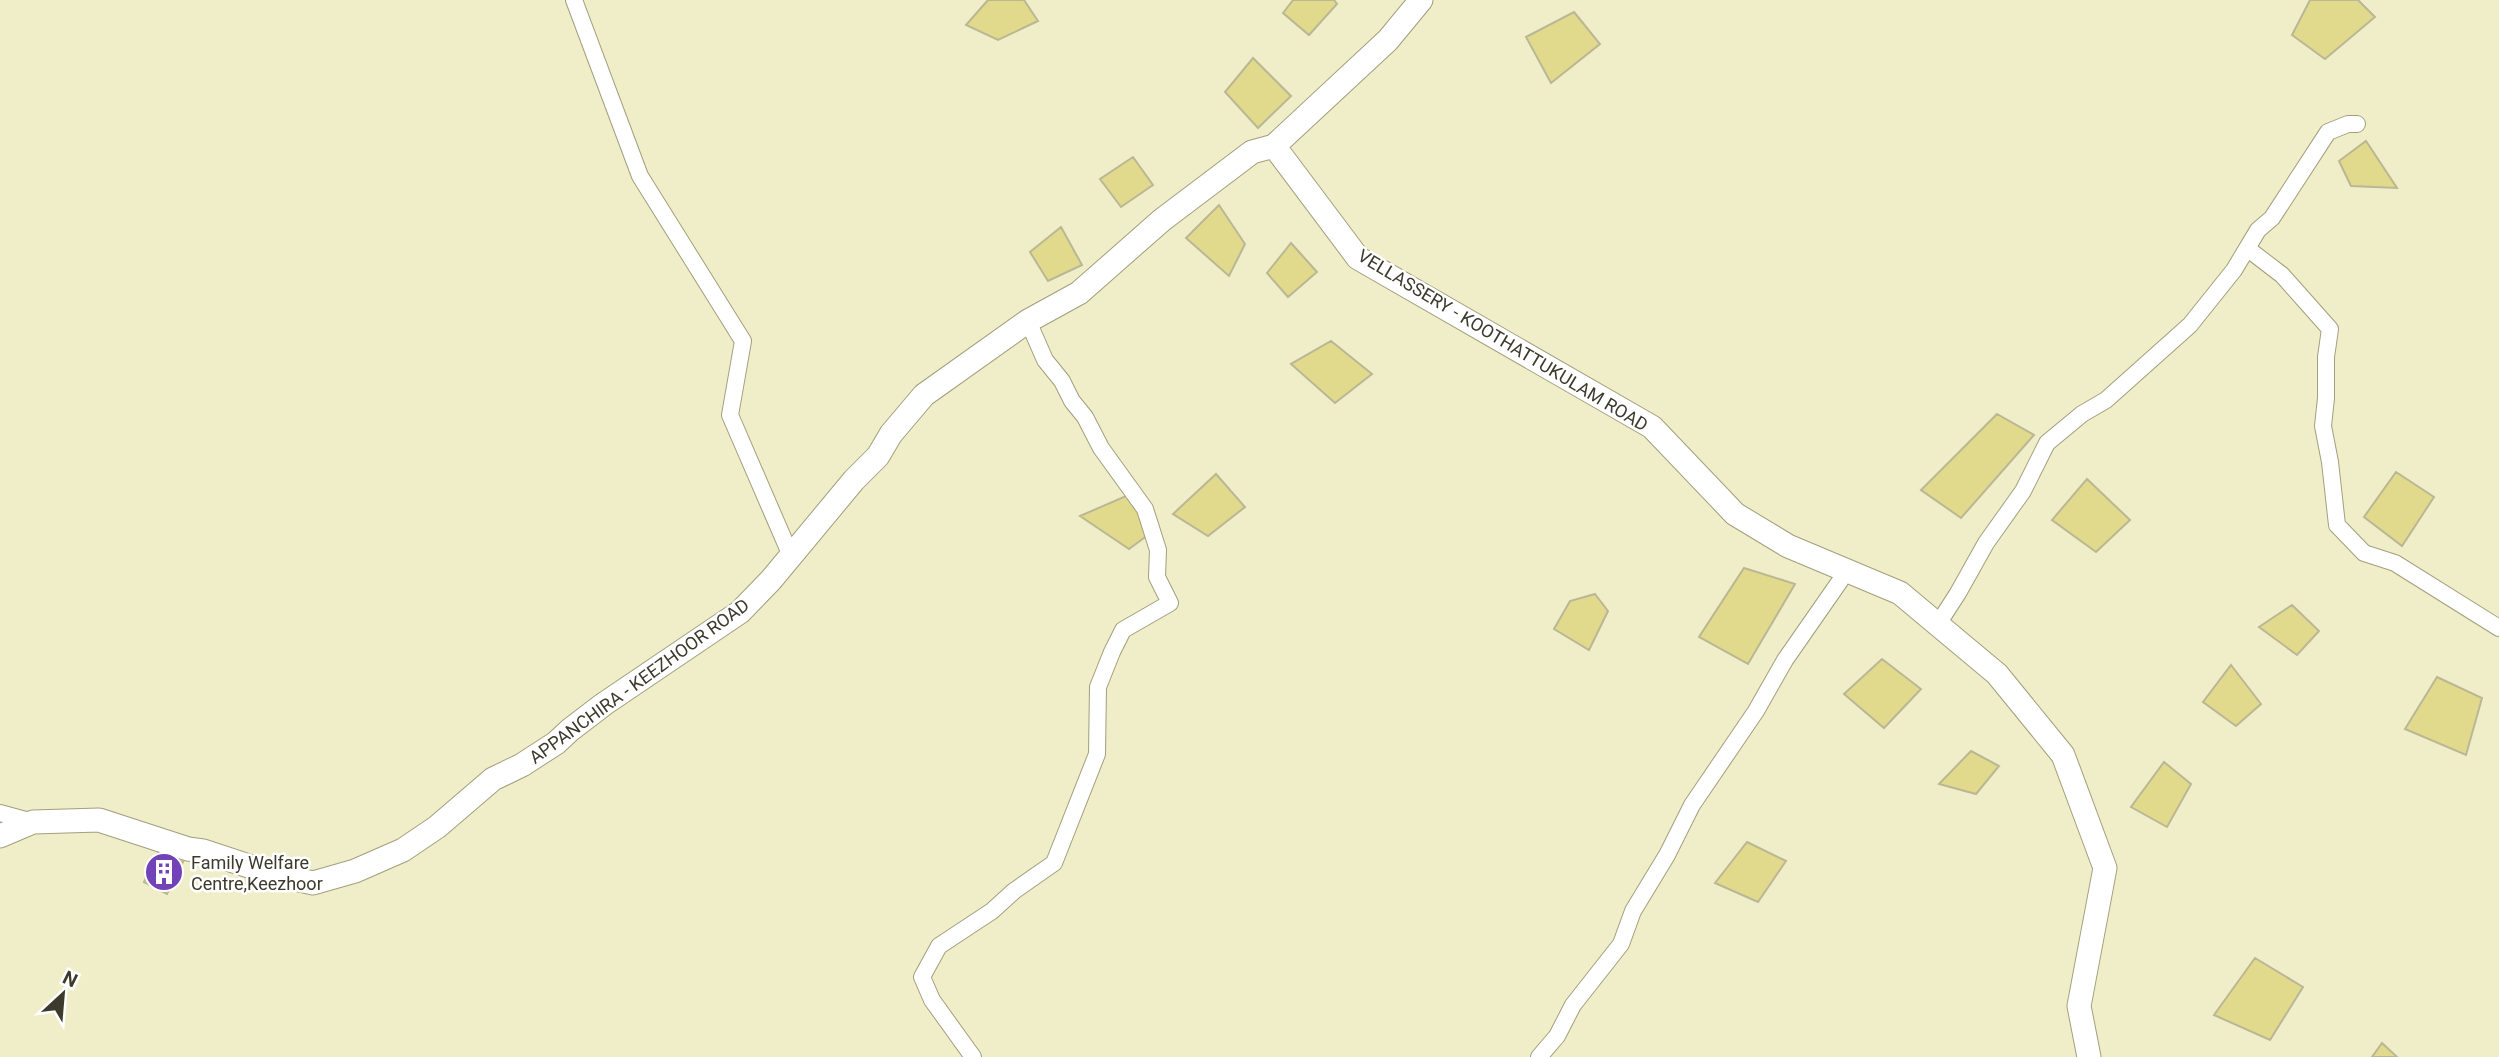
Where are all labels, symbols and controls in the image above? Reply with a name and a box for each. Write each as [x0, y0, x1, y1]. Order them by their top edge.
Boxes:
street label: VELLASSERY - KOOTHATTUKULAM ROAD [1354, 245, 1652, 435]
street label: APPANCHIRA - KEEZHOOR ROAD [525, 594, 753, 768]
building icon: Family Welfare Centre,Keezhoor [143, 851, 185, 893]
place label: Family Welfare Centre,Keezhoor [191, 852, 323, 894]
north arrow [28, 959, 98, 1029]
text: N [59, 966, 81, 992]

